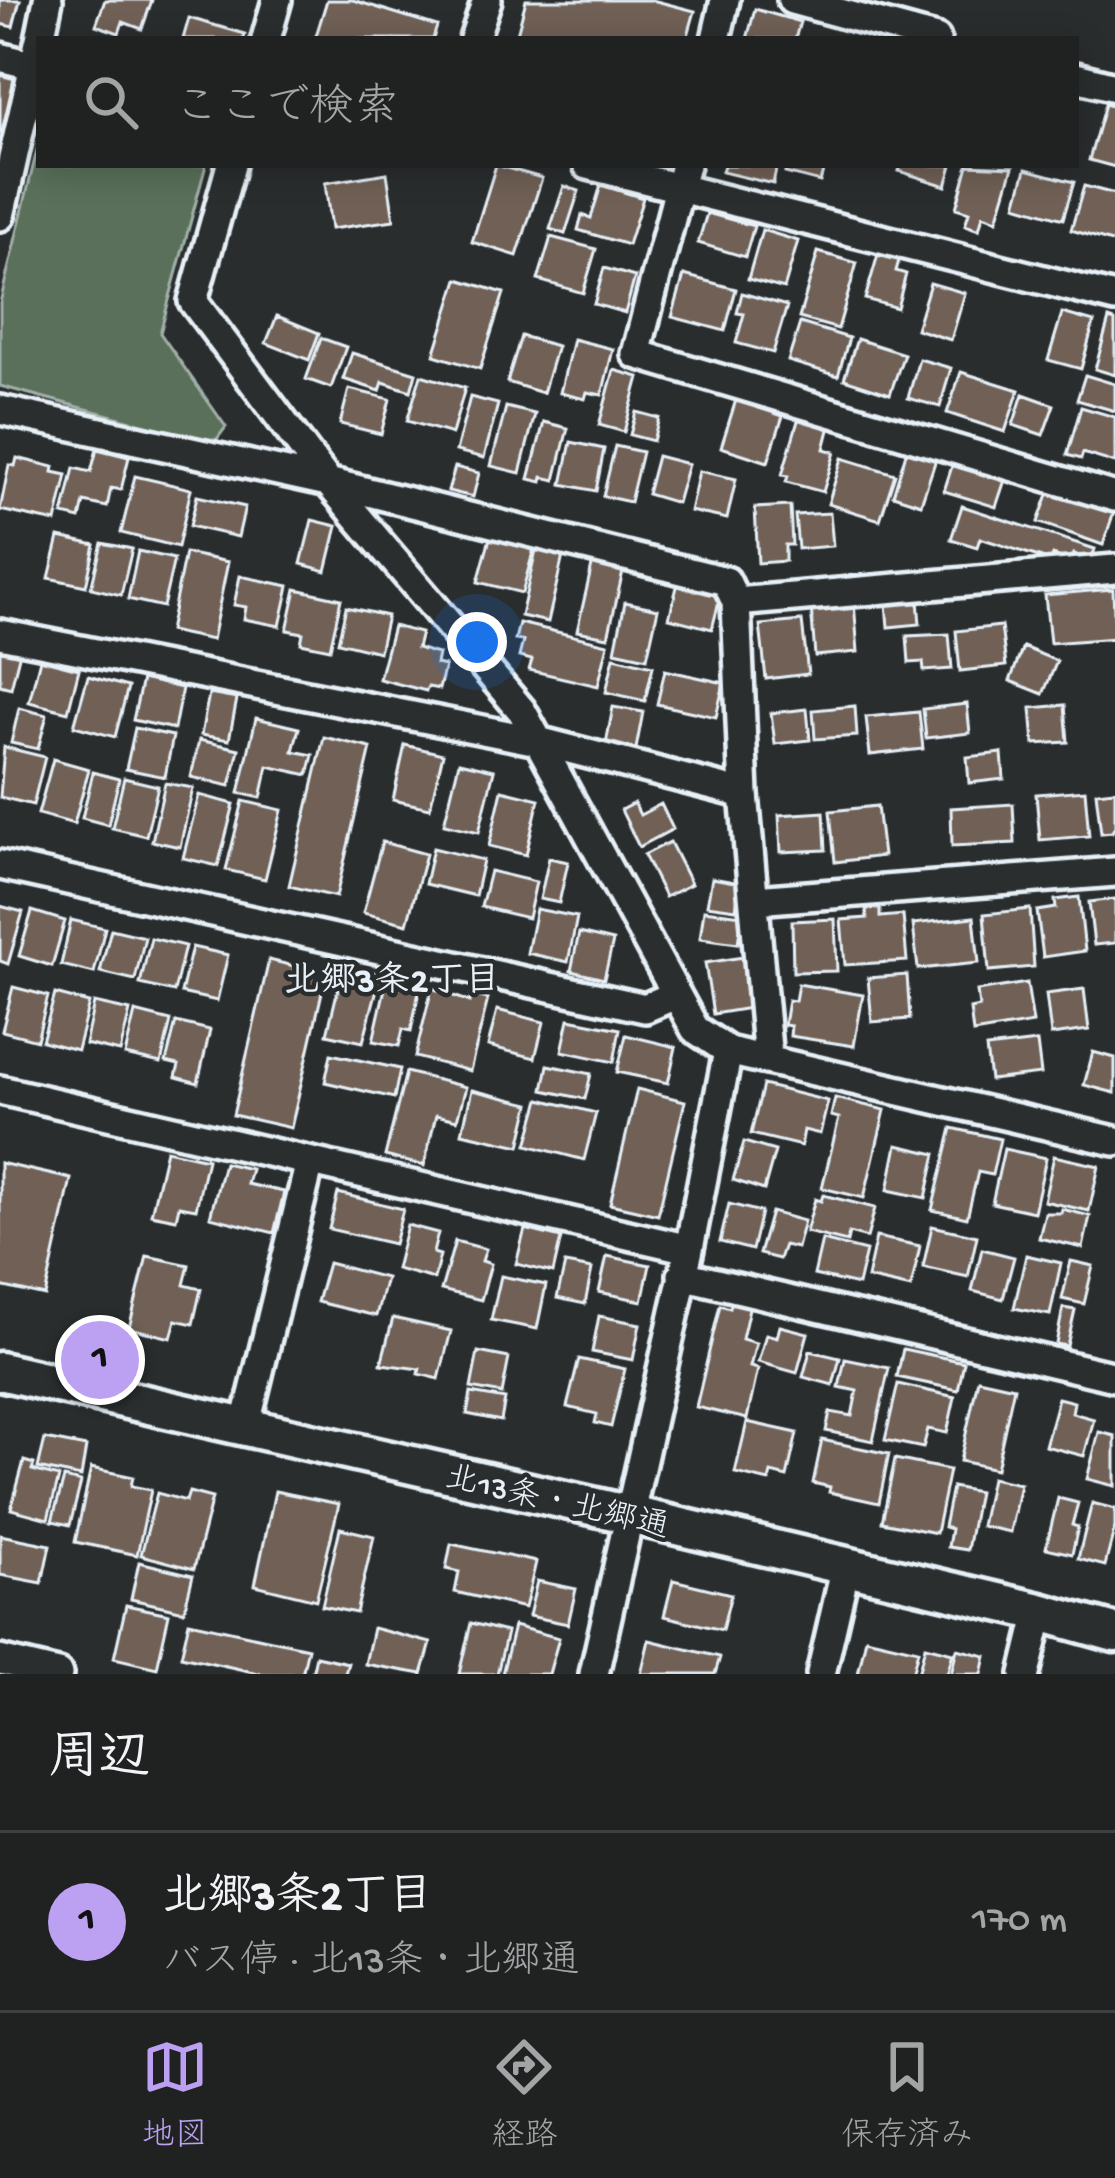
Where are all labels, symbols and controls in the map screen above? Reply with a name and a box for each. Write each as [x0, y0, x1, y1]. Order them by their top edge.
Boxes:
search box [36, 36, 1079, 168]
icon: search [78, 69, 144, 135]
text: ここで検索 [174, 84, 399, 137]
your location [447, 612, 507, 672]
district label: 北郷3条2丁目 [284, 960, 500, 1005]
pin: 1 [61, 1315, 139, 1405]
street label: 北13条・北郷通 [441, 1459, 673, 1549]
text: 周辺 [48, 1732, 150, 1792]
text: 北郷3条2丁目 [162, 1873, 432, 1926]
text: 1 [79, 1899, 95, 1945]
text: 170 m [972, 1899, 1067, 1945]
text: バス停 · 北13条・北郷通 [162, 1941, 580, 1987]
tab: 地図 [142, 2034, 208, 2157]
tab: 経路 [491, 2034, 557, 2157]
tab: 保存済み [841, 2034, 973, 2157]

